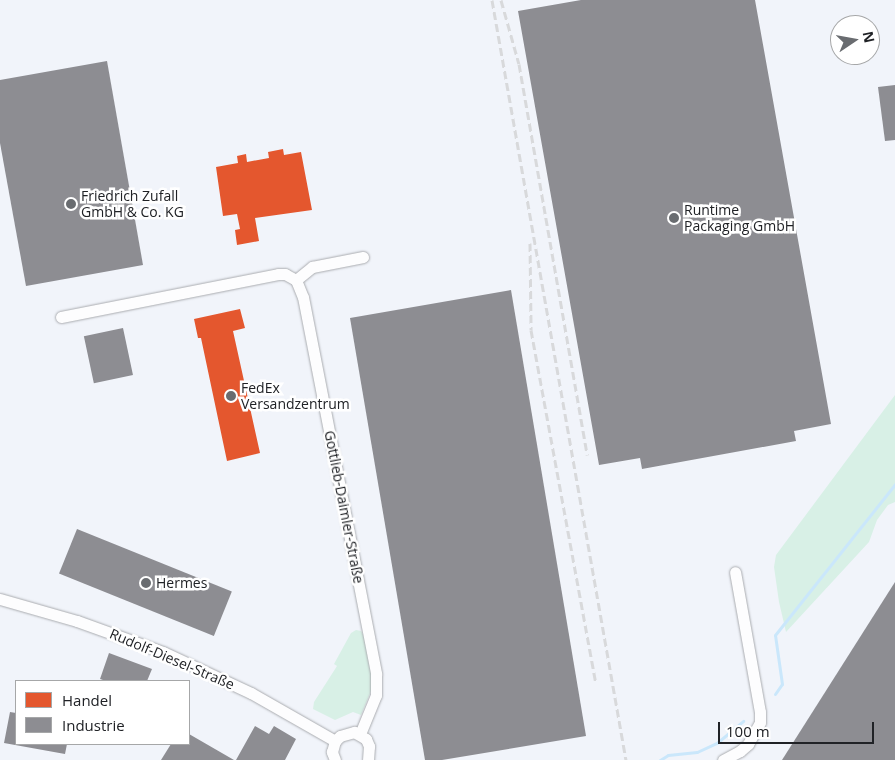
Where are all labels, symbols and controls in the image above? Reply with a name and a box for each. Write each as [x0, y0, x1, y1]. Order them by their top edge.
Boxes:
north arrow [830, 15, 880, 65]
text: N [859, 29, 880, 45]
place label: Friedrich Zufall GmbH & Co. KG [81, 188, 184, 220]
marker: Friedrich Zufall GmbH & Co. KG [65, 198, 77, 210]
place label: Runtime Packaging GmbH [684, 202, 795, 234]
marker: Runtime Packaging GmbH [668, 212, 680, 224]
place label: FedEx Versandzentrum [241, 380, 350, 412]
marker: FedEx Versandzentrum [225, 390, 237, 402]
street label: Gottlieb-Daimler-Straße [321, 429, 367, 585]
place label: Hermes [156, 575, 207, 591]
marker: Hermes [140, 577, 152, 589]
street label: Rudolf-Diesel-Straße [107, 625, 237, 693]
legend [15, 680, 190, 745]
text: Handel [62, 690, 112, 710]
scale bar [720, 712, 876, 744]
text: Industrie [62, 715, 125, 735]
text: 100 m [726, 721, 770, 741]

